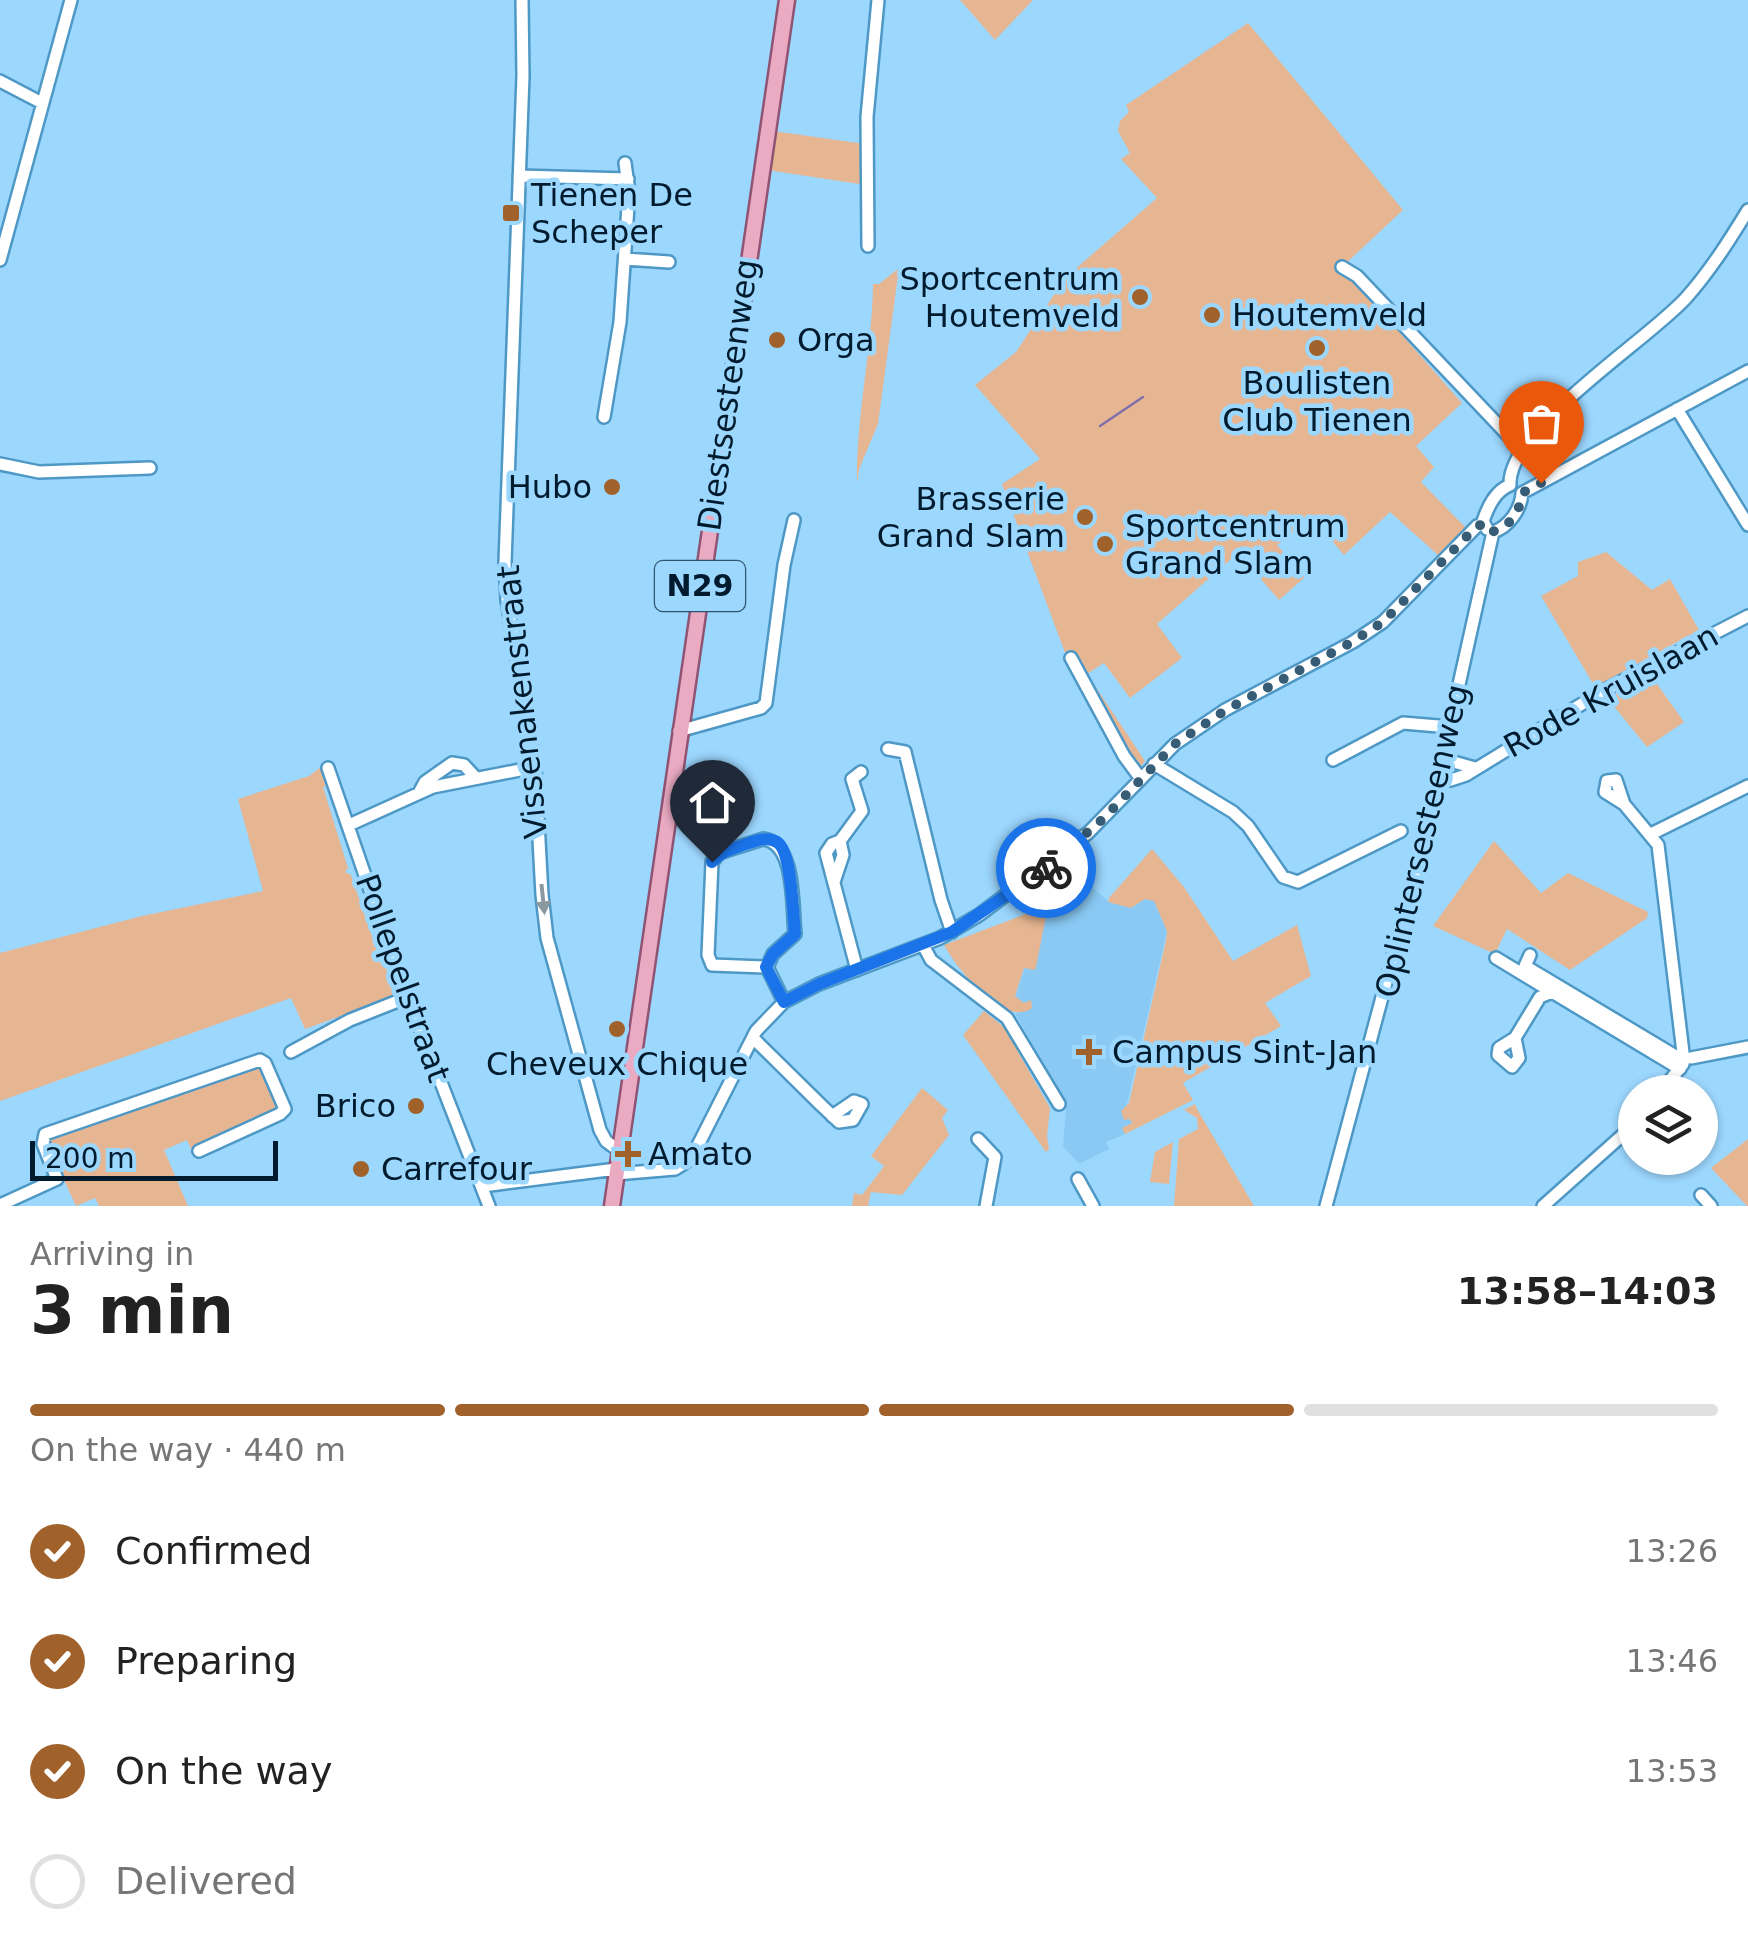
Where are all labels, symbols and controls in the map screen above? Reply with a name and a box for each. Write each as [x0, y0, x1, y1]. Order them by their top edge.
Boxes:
place label: Tienen De Scheper [530, 176, 693, 251]
marker: Tienen De Scheper [500, 202, 522, 224]
street label: Diestsesteenweg [690, 257, 766, 533]
place label: Sportcentrum Houtemveld [899, 260, 1120, 335]
marker: Sportcentrum Houtemveld [1129, 286, 1151, 308]
place label: Houtemveld [1232, 296, 1427, 334]
marker: Houtemveld [1201, 304, 1223, 326]
place label: Orga [797, 321, 875, 359]
marker: Orga [766, 329, 788, 351]
marker: Boulisten Club Tienen [1306, 337, 1328, 359]
place label: Boulisten Club Tienen [1222, 364, 1412, 439]
pin [1499, 381, 1584, 484]
icon: bag [1514, 396, 1569, 451]
place label: Hubo [508, 468, 592, 506]
marker: Hubo [601, 476, 623, 498]
place label: Brasserie Grand Slam [877, 480, 1065, 555]
marker: Brasserie Grand Slam [1074, 506, 1096, 528]
place label: Sportcentrum Grand Slam [1125, 507, 1346, 582]
marker: Sportcentrum Grand Slam [1094, 533, 1116, 555]
road number: N29 [655, 561, 745, 611]
street label: Vissenakenstraat [489, 564, 555, 840]
street label: Rode Kruislaan [1497, 616, 1725, 766]
street label: Oplintersesteenweg [1367, 681, 1477, 1001]
pin [670, 760, 755, 863]
icon: home [685, 775, 740, 830]
courier [996, 818, 1096, 918]
icon: bike [1019, 841, 1074, 896]
street label: Pollepelstraat [348, 869, 458, 1087]
one-way arrow [535, 884, 551, 916]
marker: Cheveux Chique [606, 1018, 628, 1040]
place label: Campus Sint-Jan [1112, 1033, 1377, 1071]
marker: Campus Sint-Jan [1076, 1039, 1102, 1065]
place label: Cheveux Chique [486, 1045, 748, 1083]
map controls [1618, 1075, 1718, 1175]
button: layers [1618, 1075, 1718, 1175]
place label: Brico [315, 1087, 396, 1125]
marker: Brico [405, 1095, 427, 1117]
place label: Amato [648, 1135, 753, 1173]
scale bar [30, 1136, 278, 1180]
text: 200 m [45, 1142, 135, 1175]
marker: Amato [617, 1143, 639, 1165]
place label: Carrefour [381, 1150, 533, 1188]
marker: Carrefour [350, 1158, 372, 1180]
text: Arriving in [30, 1235, 194, 1273]
text: 13:58–14:03 [1457, 1269, 1718, 1313]
text: 3 min [30, 1273, 234, 1348]
text: On the way · 440 m [30, 1431, 346, 1469]
icon: check [30, 1524, 85, 1579]
text: Confirmed [115, 1529, 312, 1573]
text: 13:26 [1626, 1532, 1718, 1570]
icon: check [30, 1634, 85, 1689]
text: Preparing [115, 1639, 297, 1683]
text: 13:46 [1626, 1642, 1718, 1680]
icon: check [30, 1744, 85, 1799]
text: On the way [115, 1749, 332, 1793]
text: 13:53 [1626, 1752, 1718, 1790]
text: Delivered [115, 1859, 297, 1903]

